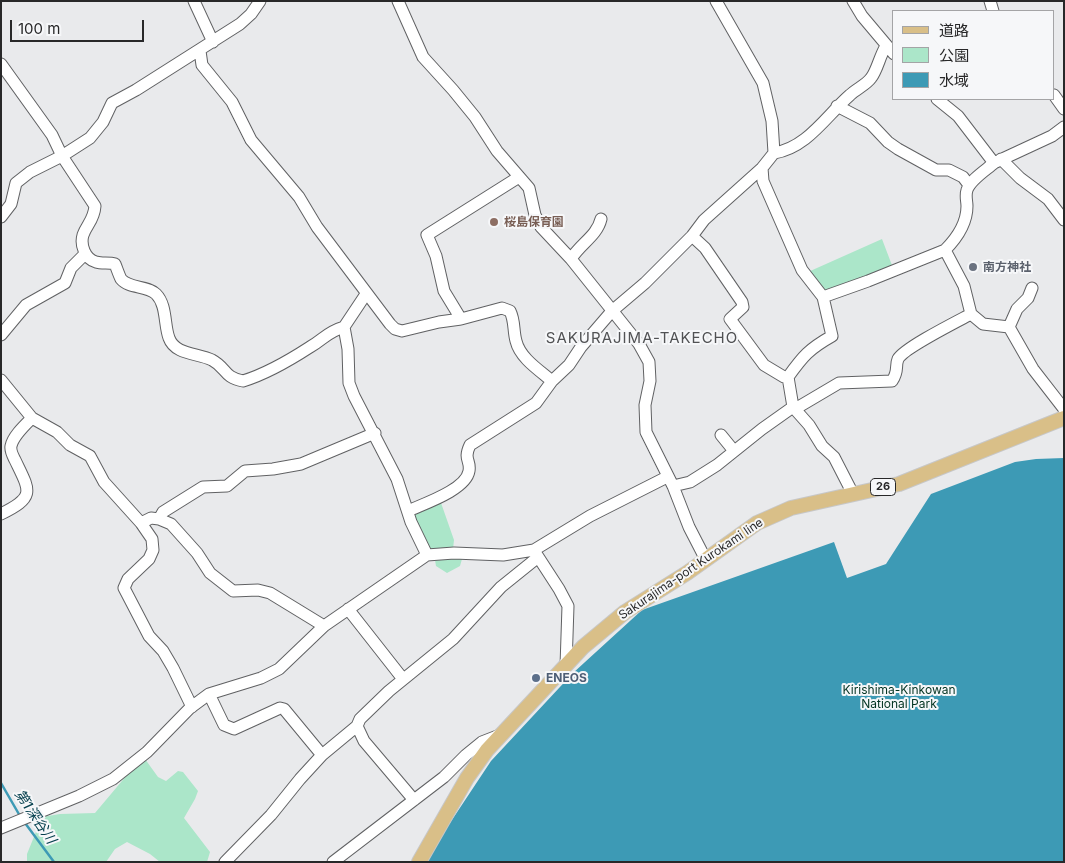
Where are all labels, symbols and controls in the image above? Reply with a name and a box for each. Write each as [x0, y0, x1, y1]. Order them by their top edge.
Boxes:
scale bar [12, 10, 146, 42]
legend [892, 10, 1055, 100]
text: 100 m [18, 19, 60, 38]
text: 道路 [939, 21, 969, 40]
text: 公園 [939, 46, 969, 65]
text: 水域 [939, 71, 969, 90]
place label: 桜島保育園 [504, 215, 564, 229]
marker: 桜島保育園 [488, 216, 500, 228]
place label: 南方神社 [983, 260, 1031, 274]
marker: 南方神社 [967, 261, 979, 273]
district label: SAKURAJIMA-TAKECHO [544, 329, 740, 347]
road number: 26 [870, 478, 896, 496]
street label: Sakurajima-port Kurokami line [616, 515, 766, 623]
place label: ENEOS [546, 671, 587, 685]
marker: ENEOS [530, 672, 542, 684]
park label: Kirishima-Kinkowan National Park [842, 683, 956, 711]
water label: 第1深谷川 [11, 787, 59, 847]

